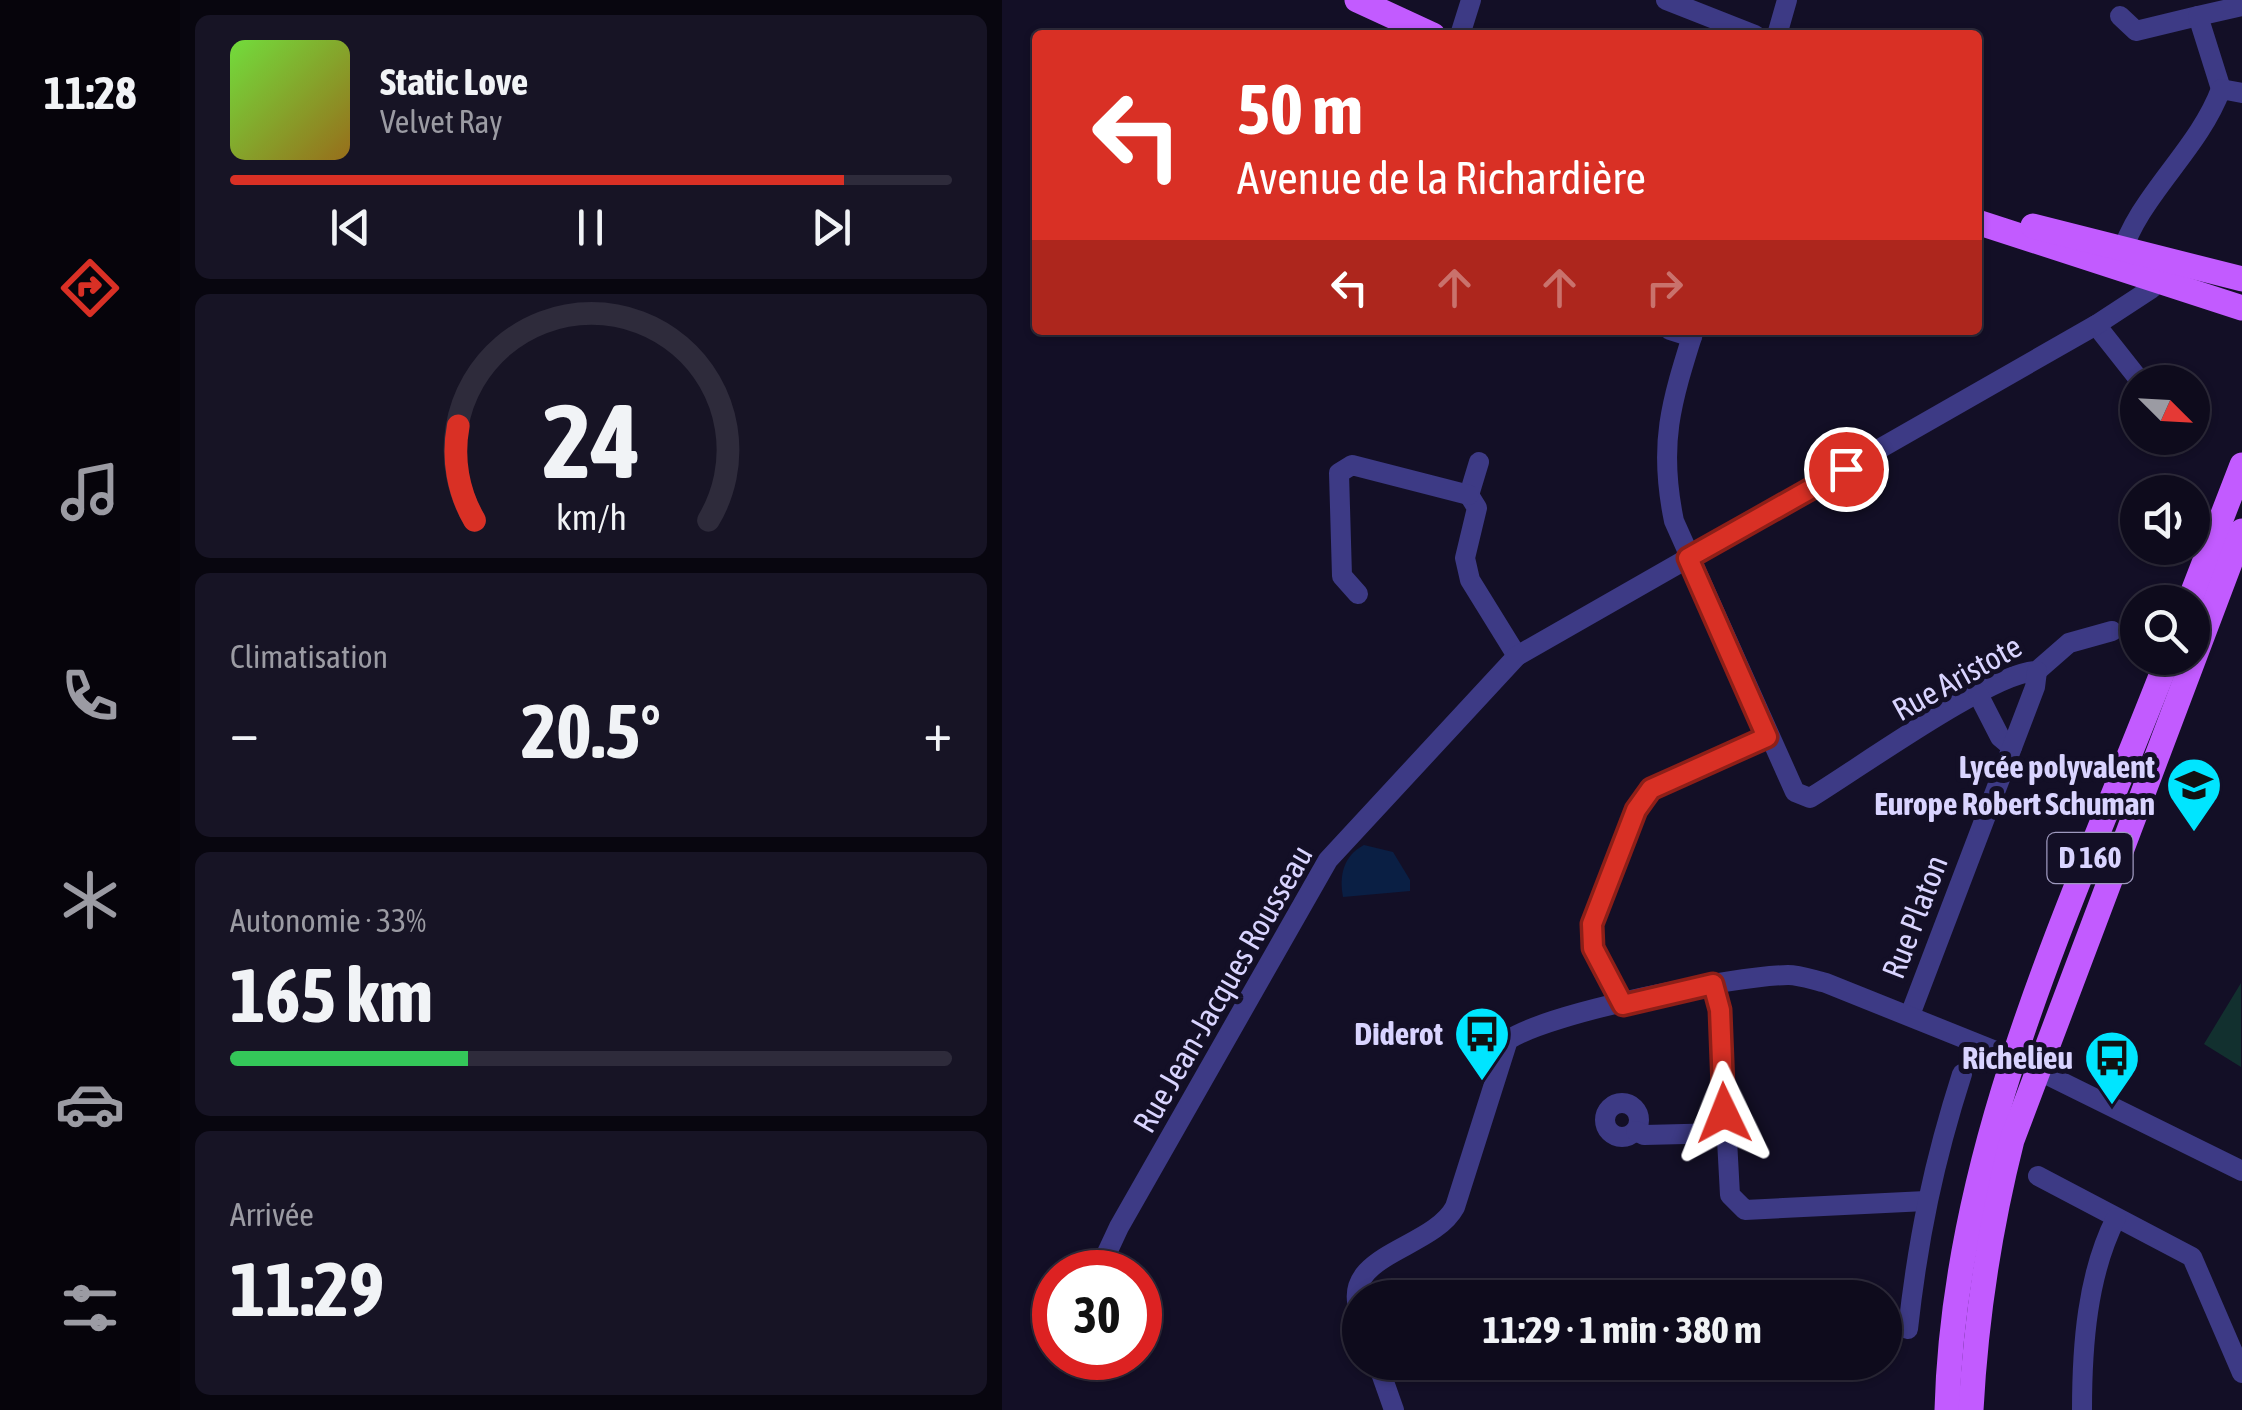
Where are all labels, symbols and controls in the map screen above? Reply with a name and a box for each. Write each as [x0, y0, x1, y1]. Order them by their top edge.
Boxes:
text: Static Love [380, 60, 528, 103]
text: 11:28 [44, 67, 136, 119]
text: 50 m [1237, 69, 1363, 149]
icon: left [1072, 70, 1202, 200]
text: Velvet Ray [380, 103, 502, 140]
text: Avenue de la Richardière [1237, 152, 1646, 204]
icon: previous [323, 200, 378, 255]
icon: pause [563, 200, 618, 255]
icon: next [804, 200, 859, 255]
icon: directions [55, 253, 125, 323]
icon: left [1322, 260, 1377, 315]
icon: ahead [1427, 260, 1482, 315]
icon: ahead [1532, 260, 1587, 315]
icon: right [1637, 260, 1692, 315]
north arrow [2120, 365, 2210, 455]
map controls [2120, 365, 2210, 675]
text: 24 [542, 381, 640, 500]
pin [1804, 427, 1889, 512]
icon: arrive [1819, 442, 1874, 497]
icon: music [55, 457, 125, 527]
button: sound [2120, 475, 2210, 565]
text: km/h [556, 497, 626, 538]
button: search [2120, 585, 2210, 675]
street label: Rue Aristote [1886, 627, 2028, 728]
text: Climatisation [230, 638, 388, 675]
icon: phone [55, 661, 125, 731]
text: 20.5° [521, 688, 661, 774]
text: − [230, 700, 259, 763]
text: + [923, 700, 952, 763]
place label: Lycée polyvalent Europe Robert Schuman [1874, 748, 2156, 822]
school or university icon: Lycée polyvalent Europe Robert Schuman [2164, 755, 2224, 834]
road number: D 160 [2048, 833, 2132, 883]
street label: Rue Jean-Jacques Rousseau [1125, 839, 1320, 1139]
street label: Rue Platon [1874, 850, 1955, 984]
icon: climate [55, 865, 125, 935]
text: Autonomie · 33% [230, 902, 426, 939]
text: 165 km [230, 952, 433, 1038]
bus stop icon: Diderot [1452, 1004, 1512, 1083]
place label: Diderot [1354, 1015, 1444, 1052]
bus stop icon: Richelieu [2082, 1028, 2142, 1107]
place label: Richelieu [1962, 1039, 2073, 1076]
position arrow [1672, 1061, 1776, 1165]
icon: car [55, 1069, 125, 1139]
text: Arrivée [230, 1196, 314, 1233]
text: 11:29 [230, 1246, 384, 1332]
speed limit sign: 30 [1032, 1250, 1162, 1380]
icon: filters [55, 1273, 125, 1343]
text: 11:29 · 1 min · 380 m [1482, 1308, 1762, 1351]

